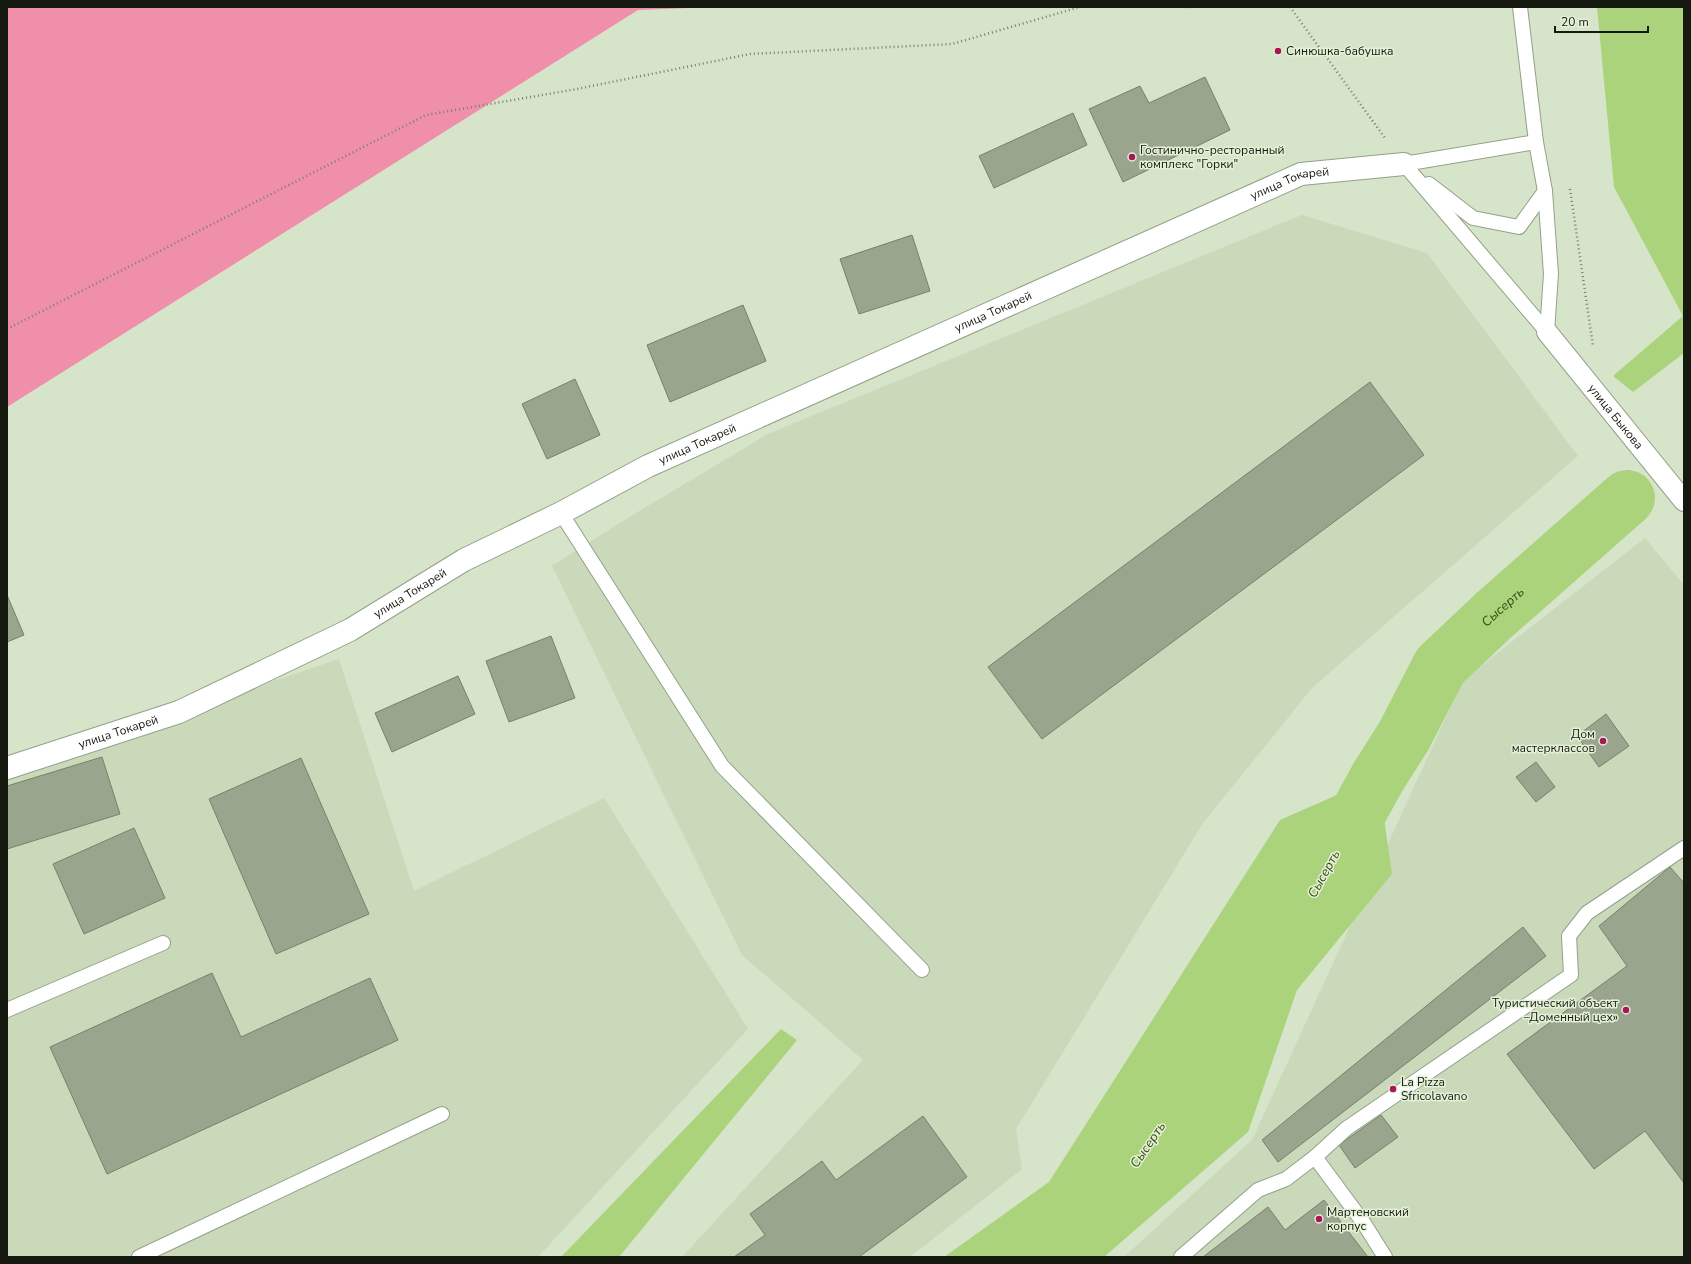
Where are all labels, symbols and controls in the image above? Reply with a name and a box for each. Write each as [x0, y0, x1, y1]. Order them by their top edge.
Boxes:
scale bar [1555, 8, 1648, 34]
text: 20 m [1561, 14, 1589, 30]
place label: Синюшка-бабушка [1286, 43, 1393, 59]
marker: Синюшка-бабушка [1273, 46, 1283, 56]
place label: Гостинично-ресторанный комплекс "Горки" [1140, 142, 1284, 172]
marker: Гостинично-ресторанный комплекс "Горки" [1127, 152, 1137, 162]
street label: улица Токарей [1248, 163, 1330, 204]
street label: улица Токарей [952, 287, 1034, 336]
street label: улица Быкова [1584, 381, 1647, 453]
street label: улица Токарей [656, 420, 739, 468]
street label: улица Токарей [370, 565, 450, 622]
water label: Сысерть [1478, 583, 1528, 631]
street label: улица Токарей [76, 711, 160, 752]
place label: Дом мастерклассов [1512, 726, 1595, 756]
marker: Дом мастерклассов [1598, 736, 1608, 746]
water label: Сысерть [1304, 847, 1344, 901]
place label: Туристический объект –Доменный цех» [1492, 995, 1619, 1025]
marker: Туристический объект –Доменный цех» [1621, 1005, 1631, 1015]
place label: La Pizza Sfricolavano [1401, 1074, 1468, 1104]
marker: La Pizza Sfricolavano [1388, 1084, 1398, 1094]
water label: Сысерть [1126, 1118, 1170, 1172]
place label: Мартеновский корпус [1327, 1204, 1409, 1234]
marker: Мартеновский корпус [1314, 1214, 1324, 1224]

